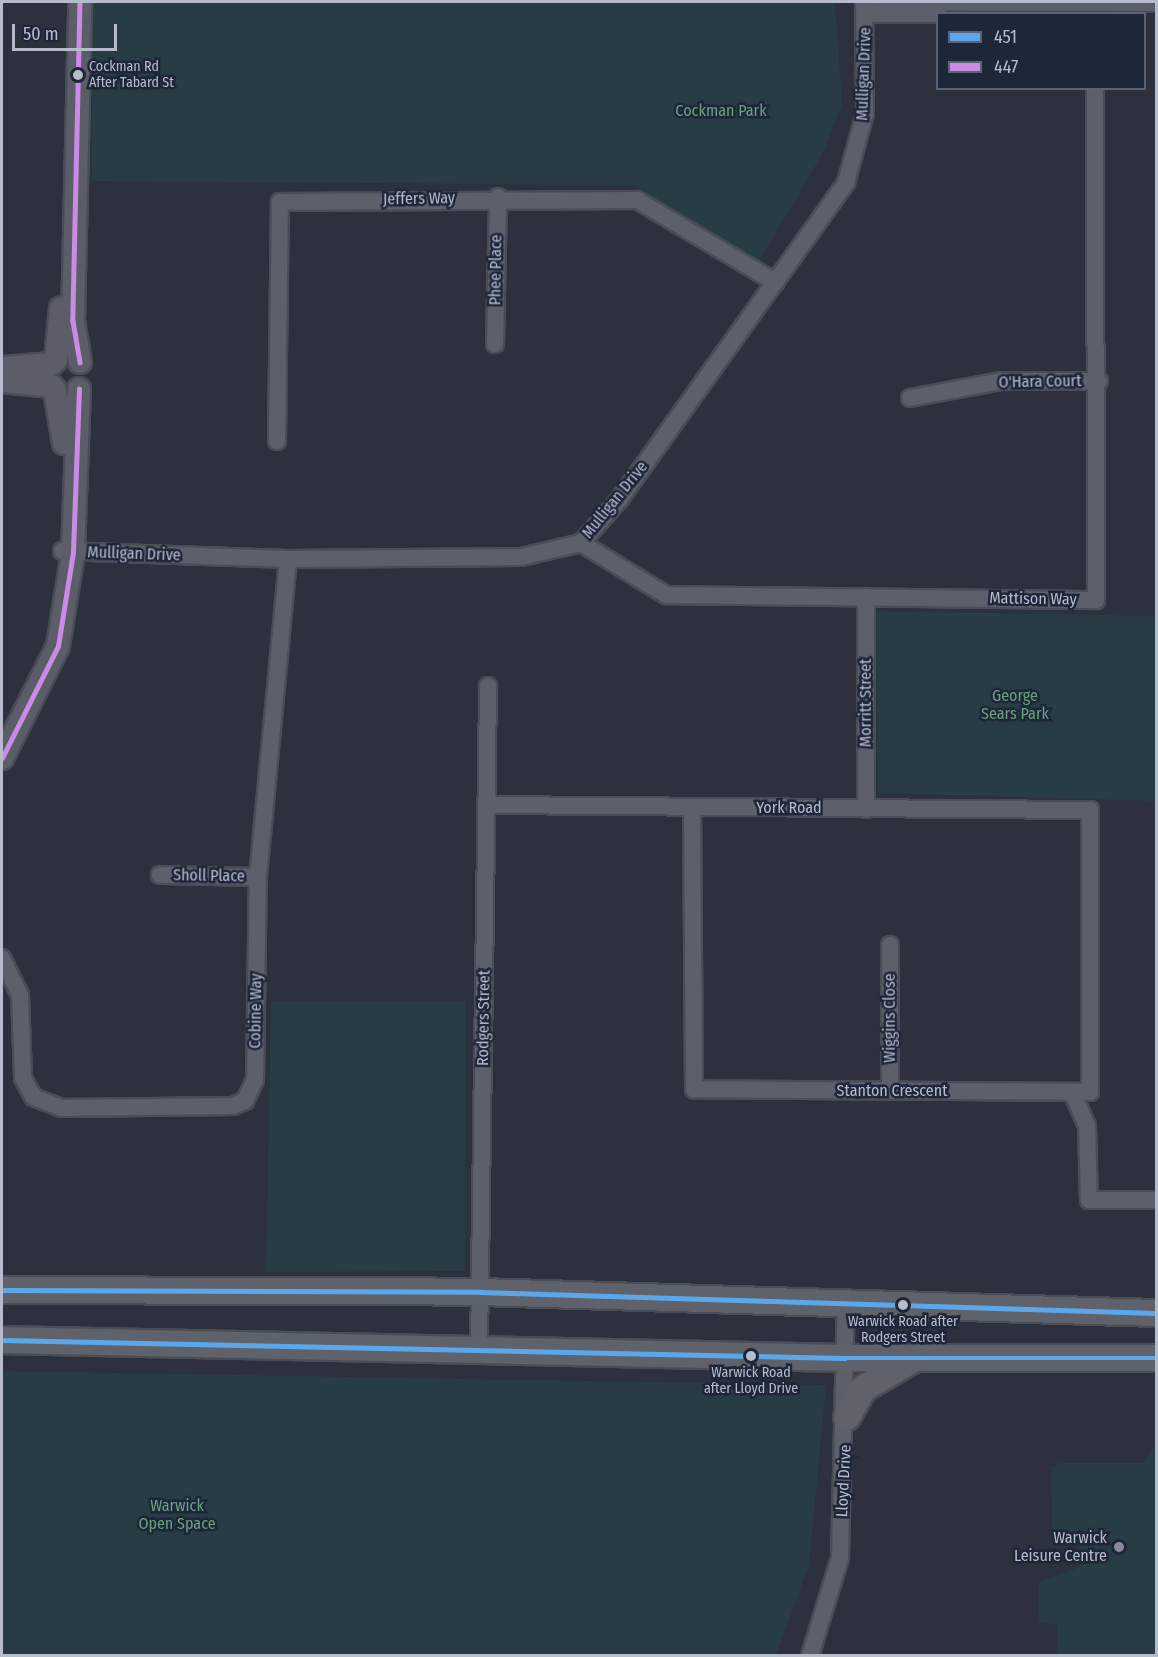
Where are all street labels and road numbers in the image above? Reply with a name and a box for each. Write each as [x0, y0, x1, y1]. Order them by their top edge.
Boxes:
street label: Mulligan Drive [853, 27, 875, 121]
street label: Jeffers Way [383, 189, 455, 209]
street label: Phee Place [486, 234, 506, 306]
street label: O'Hara Court [998, 372, 1082, 392]
street label: Mulligan Drive [578, 458, 652, 542]
street label: Mulligan Drive [87, 543, 181, 565]
street label: Mattison Way [989, 589, 1077, 609]
street label: Morritt Street [856, 659, 876, 747]
street label: York Road [756, 798, 822, 818]
street label: Sholl Place [173, 866, 245, 886]
street label: Rodgers Street [474, 970, 494, 1066]
street label: Cobine Way [246, 973, 266, 1049]
street label: Wiggins Close [880, 973, 900, 1063]
street label: Stanton Crescent [837, 1081, 947, 1101]
street label: Lloyd Drive [833, 1444, 855, 1518]

